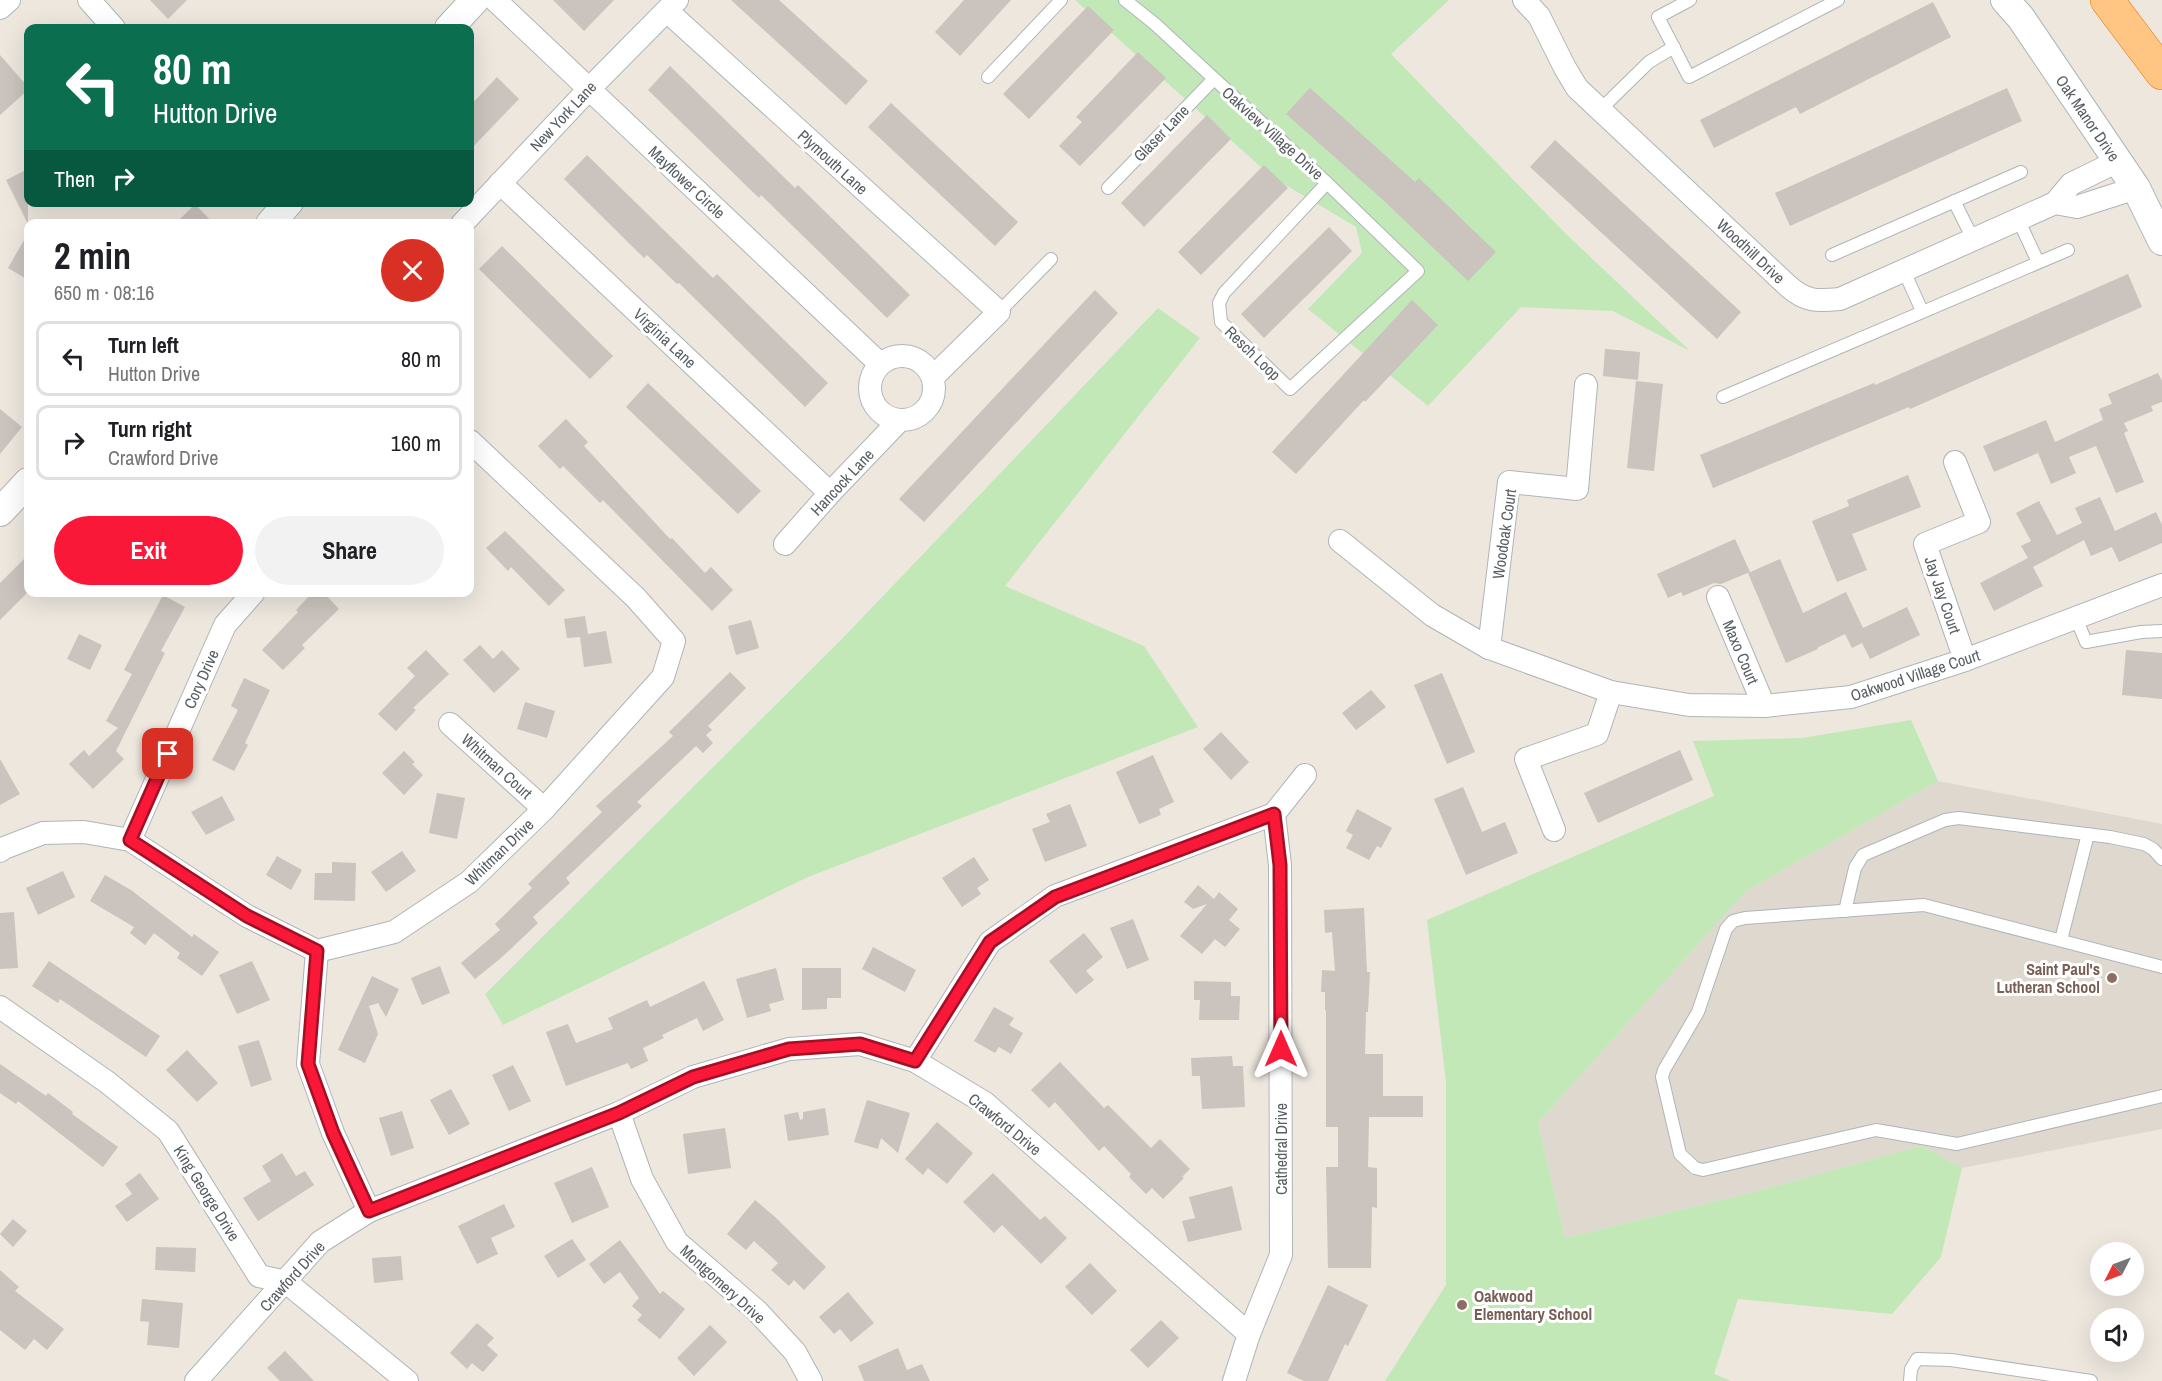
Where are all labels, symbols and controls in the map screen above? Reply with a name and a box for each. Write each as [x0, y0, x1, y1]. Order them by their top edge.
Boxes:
text: 80 m [153, 41, 232, 97]
icon: left [54, 48, 132, 126]
street label: Oak Manor Drive [2051, 70, 2125, 166]
street label: New York Lane [525, 76, 601, 156]
street label: Oakview Village Drive [1217, 81, 1329, 185]
text: Hutton Drive [153, 95, 277, 131]
street label: Glaser Lane [1128, 100, 1194, 166]
street label: Plymouth Lane [793, 125, 873, 199]
street label: Mayflower Circle [644, 141, 730, 223]
icon: right [107, 162, 140, 195]
text: Then [54, 164, 95, 194]
street label: Woodhill Drive [1712, 214, 1790, 288]
text: 2 min [54, 232, 131, 280]
button: close [381, 239, 444, 302]
text: 650 m · 08:16 [54, 279, 154, 306]
street label: Virginia Lane [629, 303, 701, 373]
street label: Resch Loop [1220, 321, 1286, 385]
text: Turn left [108, 330, 179, 360]
icon: left [57, 342, 90, 375]
text: 80 m [401, 344, 441, 374]
text: Hutton Drive [108, 360, 200, 387]
text: Turn right [108, 414, 192, 444]
icon: right [57, 426, 90, 459]
text: 160 m [391, 428, 441, 458]
text: Crawford Drive [108, 444, 218, 471]
street label: Hancock Lane [805, 444, 879, 520]
street label: Woodoak Court [1487, 487, 1521, 581]
button: Exit [54, 516, 243, 585]
button: Share [255, 516, 444, 585]
street label: Jay Jay Court [1920, 553, 1967, 637]
street label: Maxo Court [1718, 616, 1765, 688]
street label: Oakwood Village Court [1848, 644, 1983, 706]
street label: Cory Drive [178, 646, 224, 712]
pin [142, 728, 193, 779]
street label: Whitman Court [457, 728, 537, 804]
icon: arrive [151, 737, 184, 770]
street label: Whitman Drive [460, 814, 538, 890]
place label: Saint Paul's Lutheran School [1996, 958, 2100, 998]
marker: Saint Paul's Lutheran School [2105, 971, 2119, 985]
position arrow [1249, 1017, 1313, 1081]
street label: Crawford Drive [964, 1088, 1046, 1160]
street label: Cathedral Drive [1270, 1103, 1292, 1195]
street label: King George Drive [169, 1141, 245, 1245]
street label: Crawford Drive [254, 1236, 330, 1316]
street label: Montgomery Drive [676, 1240, 770, 1328]
north arrow [2090, 1242, 2144, 1296]
map controls [2090, 1242, 2144, 1362]
place label: Oakwood Elementary School [1474, 1285, 1592, 1325]
marker: Oakwood Elementary School [1455, 1298, 1469, 1312]
button: sound [2090, 1308, 2144, 1362]

